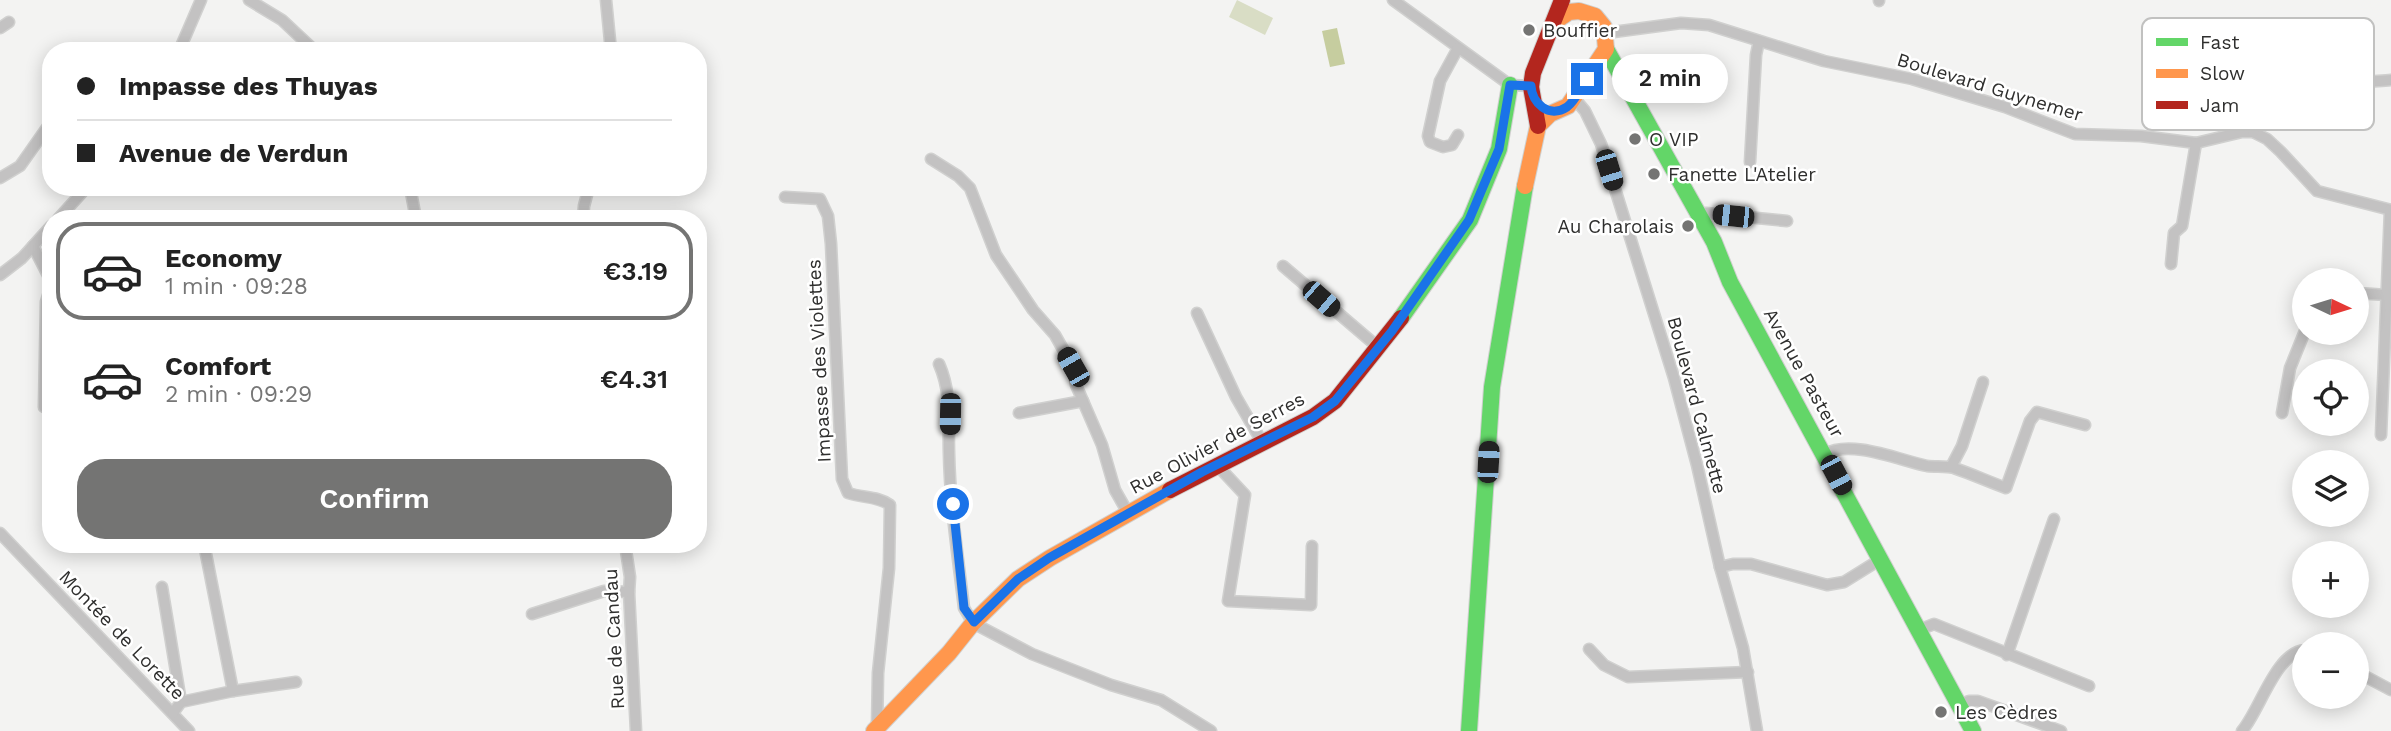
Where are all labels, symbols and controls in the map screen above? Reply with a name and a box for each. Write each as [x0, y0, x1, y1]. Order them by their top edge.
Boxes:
legend [2142, 18, 2374, 130]
place label: Bouffier [1543, 19, 1617, 42]
marker: Bouffier [1521, 22, 1537, 38]
text: Fast [2200, 31, 2239, 54]
street label: Boulevard Guynemer [1894, 48, 2086, 126]
callout: 2 min [1612, 55, 1727, 104]
text: Slow [2200, 62, 2245, 85]
route end [1571, 63, 1603, 95]
text: 2 min [1638, 65, 1702, 92]
text: Impasse des Thuyas [119, 71, 378, 101]
text: Jam [2200, 94, 2239, 117]
place label: O VIP [1649, 128, 1699, 151]
marker: O VIP [1627, 131, 1643, 147]
text: Avenue de Verdun [119, 138, 348, 168]
car [1593, 147, 1626, 193]
place label: Fanette L'Atelier [1668, 163, 1816, 186]
marker: Fanette L'Atelier [1646, 166, 1662, 182]
car [1712, 203, 1755, 229]
place label: Au Charolais [1557, 215, 1674, 238]
marker: Au Charolais [1680, 218, 1696, 234]
icon: car [81, 240, 144, 303]
text: Economy [165, 243, 282, 273]
text: €3.19 [603, 256, 668, 286]
street label: Impasse des Violettes [802, 259, 836, 463]
north arrow [2292, 268, 2370, 345]
map controls [2292, 268, 2369, 709]
text: 1 min · 09:28 [165, 273, 308, 300]
car [1299, 277, 1344, 321]
street label: Avenue Pasteur [1759, 304, 1849, 442]
street label: Boulevard Calmette [1662, 314, 1732, 496]
car [1054, 344, 1093, 390]
icon: car [81, 348, 144, 411]
text: Comfort [165, 351, 271, 381]
button: locate [2292, 359, 2369, 436]
text: €4.31 [600, 364, 668, 394]
text: 2 min · 09:29 [165, 381, 312, 408]
street label: Rue Olivier de Serres [1125, 387, 1309, 499]
car [940, 393, 961, 435]
car [1477, 440, 1500, 484]
button: layers [2292, 450, 2369, 527]
car [1817, 452, 1856, 498]
button: Confirm [77, 459, 672, 539]
route start [937, 488, 969, 520]
button: + [2292, 541, 2369, 618]
street label: Montée de Lorette [54, 565, 190, 705]
street label: Rue de Candau [599, 568, 629, 710]
button: − [2292, 632, 2369, 709]
place label: Les Cèdres [1955, 701, 2058, 724]
marker: Les Cèdres [1933, 704, 1949, 720]

